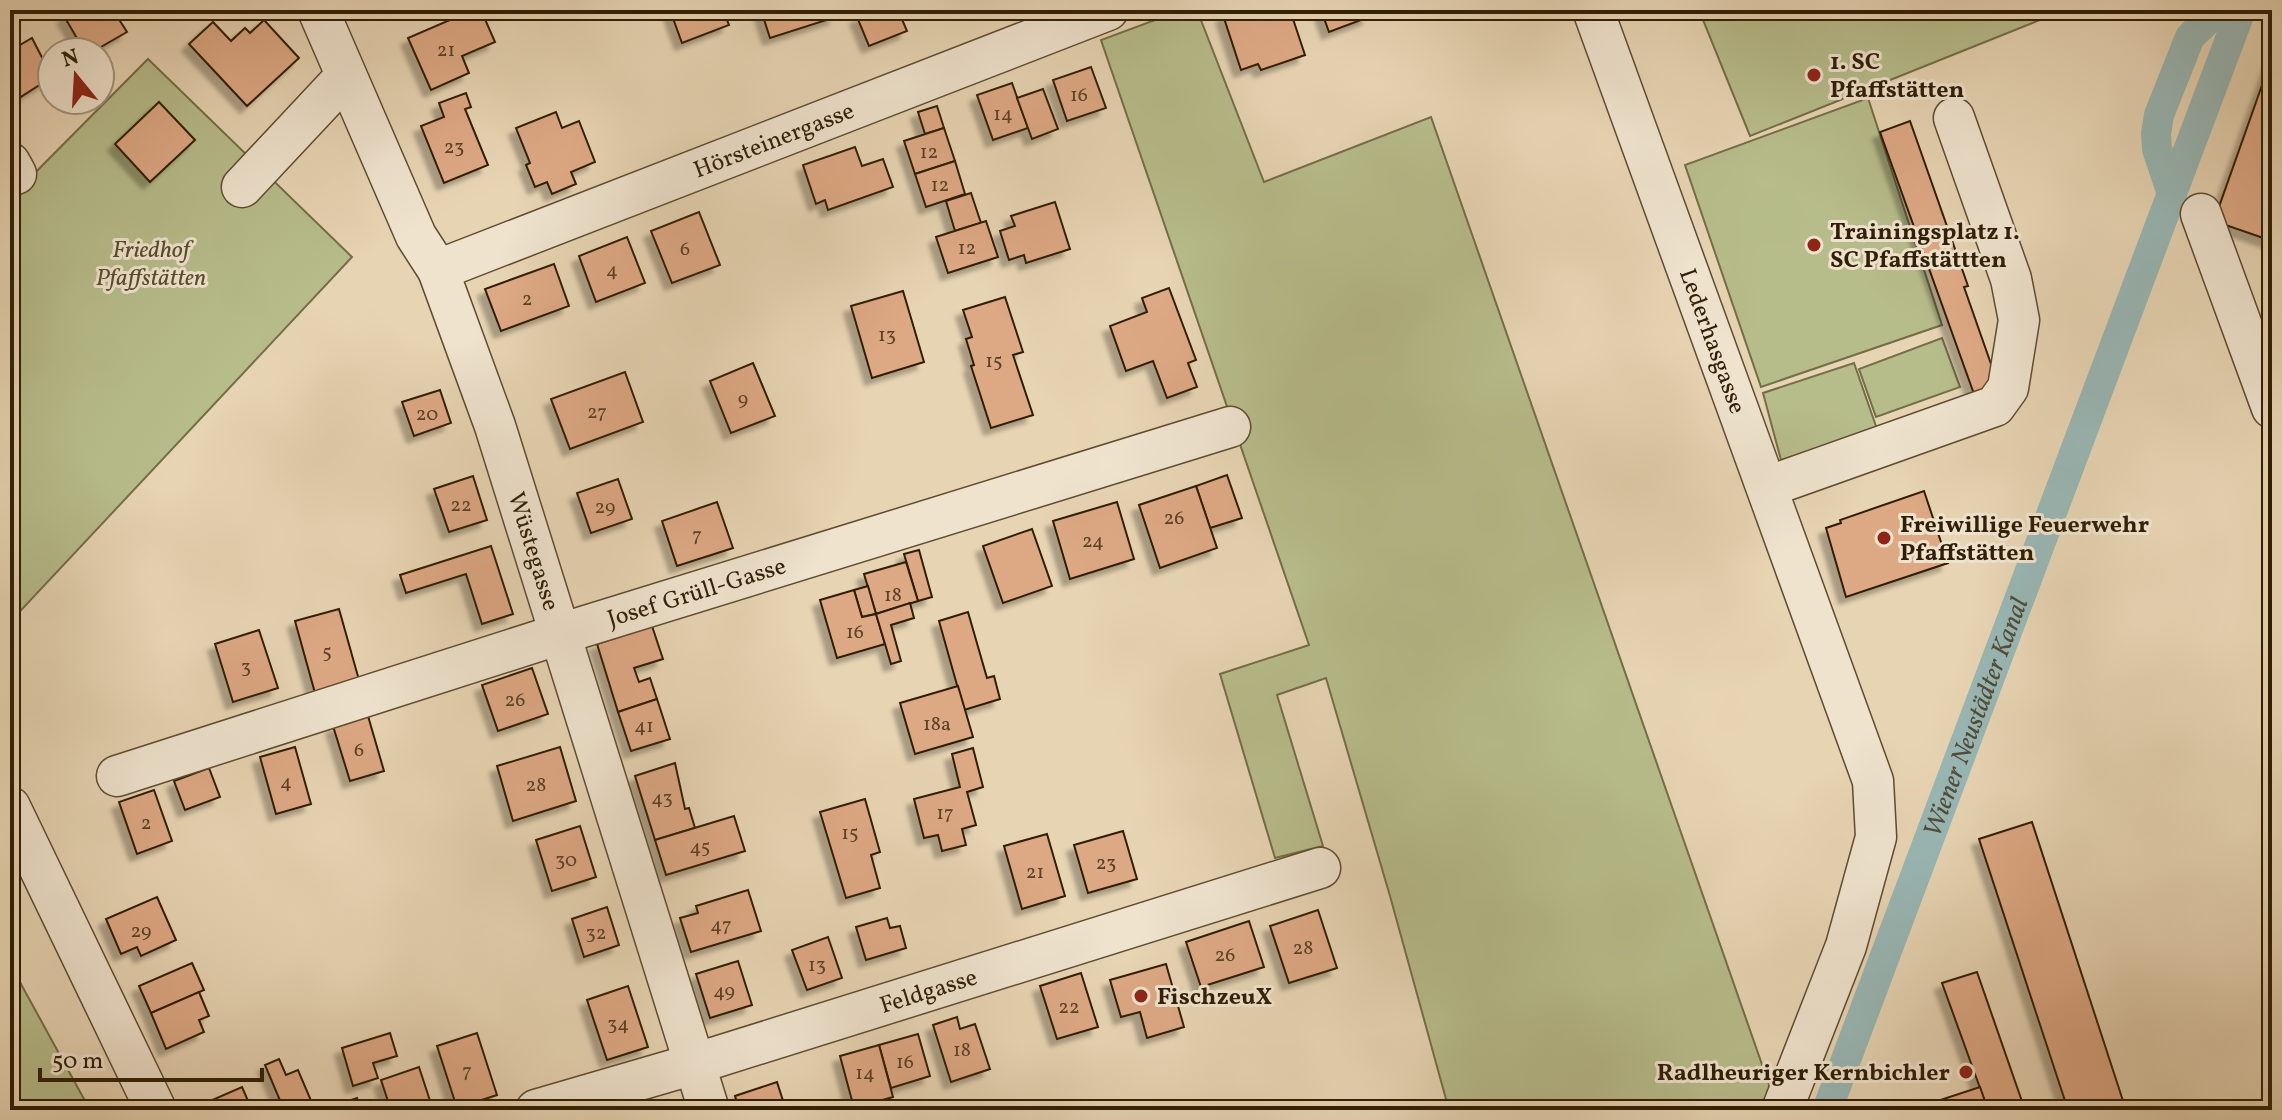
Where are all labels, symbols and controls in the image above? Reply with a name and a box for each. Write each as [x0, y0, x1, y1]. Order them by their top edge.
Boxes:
north arrow [36, 36, 116, 116]
house number: 21 [437, 37, 455, 65]
text: N [58, 42, 83, 77]
place label: 1. SC Pfaffstätten [1830, 46, 1965, 108]
marker: 1. SC Pfaffstätten [1805, 66, 1823, 84]
house number: 16 [1070, 82, 1088, 110]
street label: Hörsteinergasse [689, 95, 860, 188]
house number: 14 [993, 101, 1013, 129]
house number: 23 [444, 134, 464, 162]
house number: 12 [920, 139, 938, 167]
house number: 12 [931, 172, 949, 200]
place label: Trainingsplatz 1. SC Pfaffstättten [1830, 216, 2020, 278]
park label: Friedhof Pfaffstätten [96, 234, 206, 296]
house number: 12 [958, 235, 976, 263]
house number: 6 [680, 236, 690, 264]
marker: Trainingsplatz 1. SC Pfaffstättten [1805, 236, 1823, 254]
house number: 4 [606, 257, 618, 285]
street label: Lederhasgasse [1669, 264, 1753, 419]
house number: 2 [522, 286, 532, 314]
house number: 13 [878, 322, 896, 350]
house number: 15 [985, 348, 1003, 376]
house number: 9 [738, 386, 748, 414]
house number: 27 [587, 399, 607, 427]
house number: 20 [416, 401, 438, 429]
street label: Wüstegasse [498, 488, 567, 615]
house number: 22 [450, 492, 472, 520]
house number: 29 [595, 494, 615, 522]
house number: 26 [1164, 505, 1184, 533]
place label: Freiwillige Feuerwehr Pfaffstätten [1900, 509, 2149, 571]
house number: 7 [692, 522, 702, 550]
house number: 24 [1082, 528, 1104, 556]
marker: Freiwillige Feuerwehr Pfaffstätten [1875, 529, 1893, 547]
street label: Josef Grüll-Gasse [603, 550, 791, 637]
house number: 18 [884, 582, 902, 610]
water label: Wiener Neustädter Kanal [1915, 592, 2038, 843]
house number: 16 [846, 619, 864, 647]
house number: 5 [322, 639, 332, 667]
house number: 3 [241, 654, 251, 682]
house number: 26 [505, 687, 525, 715]
house number: 18a [923, 711, 951, 739]
house number: 41 [634, 713, 654, 741]
house number: 6 [354, 737, 364, 765]
house number: 4 [280, 769, 292, 797]
house number: 28 [526, 772, 546, 800]
house number: 43 [651, 785, 673, 813]
house number: 17 [936, 800, 954, 828]
house number: 2 [141, 810, 151, 838]
house number: 15 [841, 820, 859, 848]
house number: 45 [690, 834, 710, 862]
house number: 30 [555, 847, 577, 875]
house number: 23 [1096, 850, 1116, 878]
house number: 21 [1026, 859, 1044, 887]
house number: 47 [710, 912, 732, 940]
house number: 29 [131, 918, 151, 946]
house number: 32 [586, 920, 607, 948]
house number: 28 [1293, 935, 1313, 963]
house number: 26 [1215, 942, 1235, 970]
house number: 13 [808, 952, 826, 980]
street label: Feldgasse [876, 961, 982, 1024]
house number: 49 [713, 978, 735, 1006]
place label: FischzeuX [1157, 981, 1273, 1015]
marker: FischzeuX [1132, 987, 1150, 1005]
house number: 22 [1058, 994, 1080, 1022]
house number: 34 [607, 1011, 629, 1039]
scale bar [40, 1032, 262, 1082]
house number: 18 [953, 1037, 971, 1065]
text: 50 m [52, 1045, 104, 1079]
house number: 16 [896, 1049, 914, 1077]
place label: Radlheuriger Kernbichler [1657, 1057, 1950, 1091]
house number: 7 [462, 1058, 472, 1086]
house number: 14 [855, 1060, 875, 1088]
marker: Radlheuriger Kernbichler [1957, 1063, 1975, 1081]

